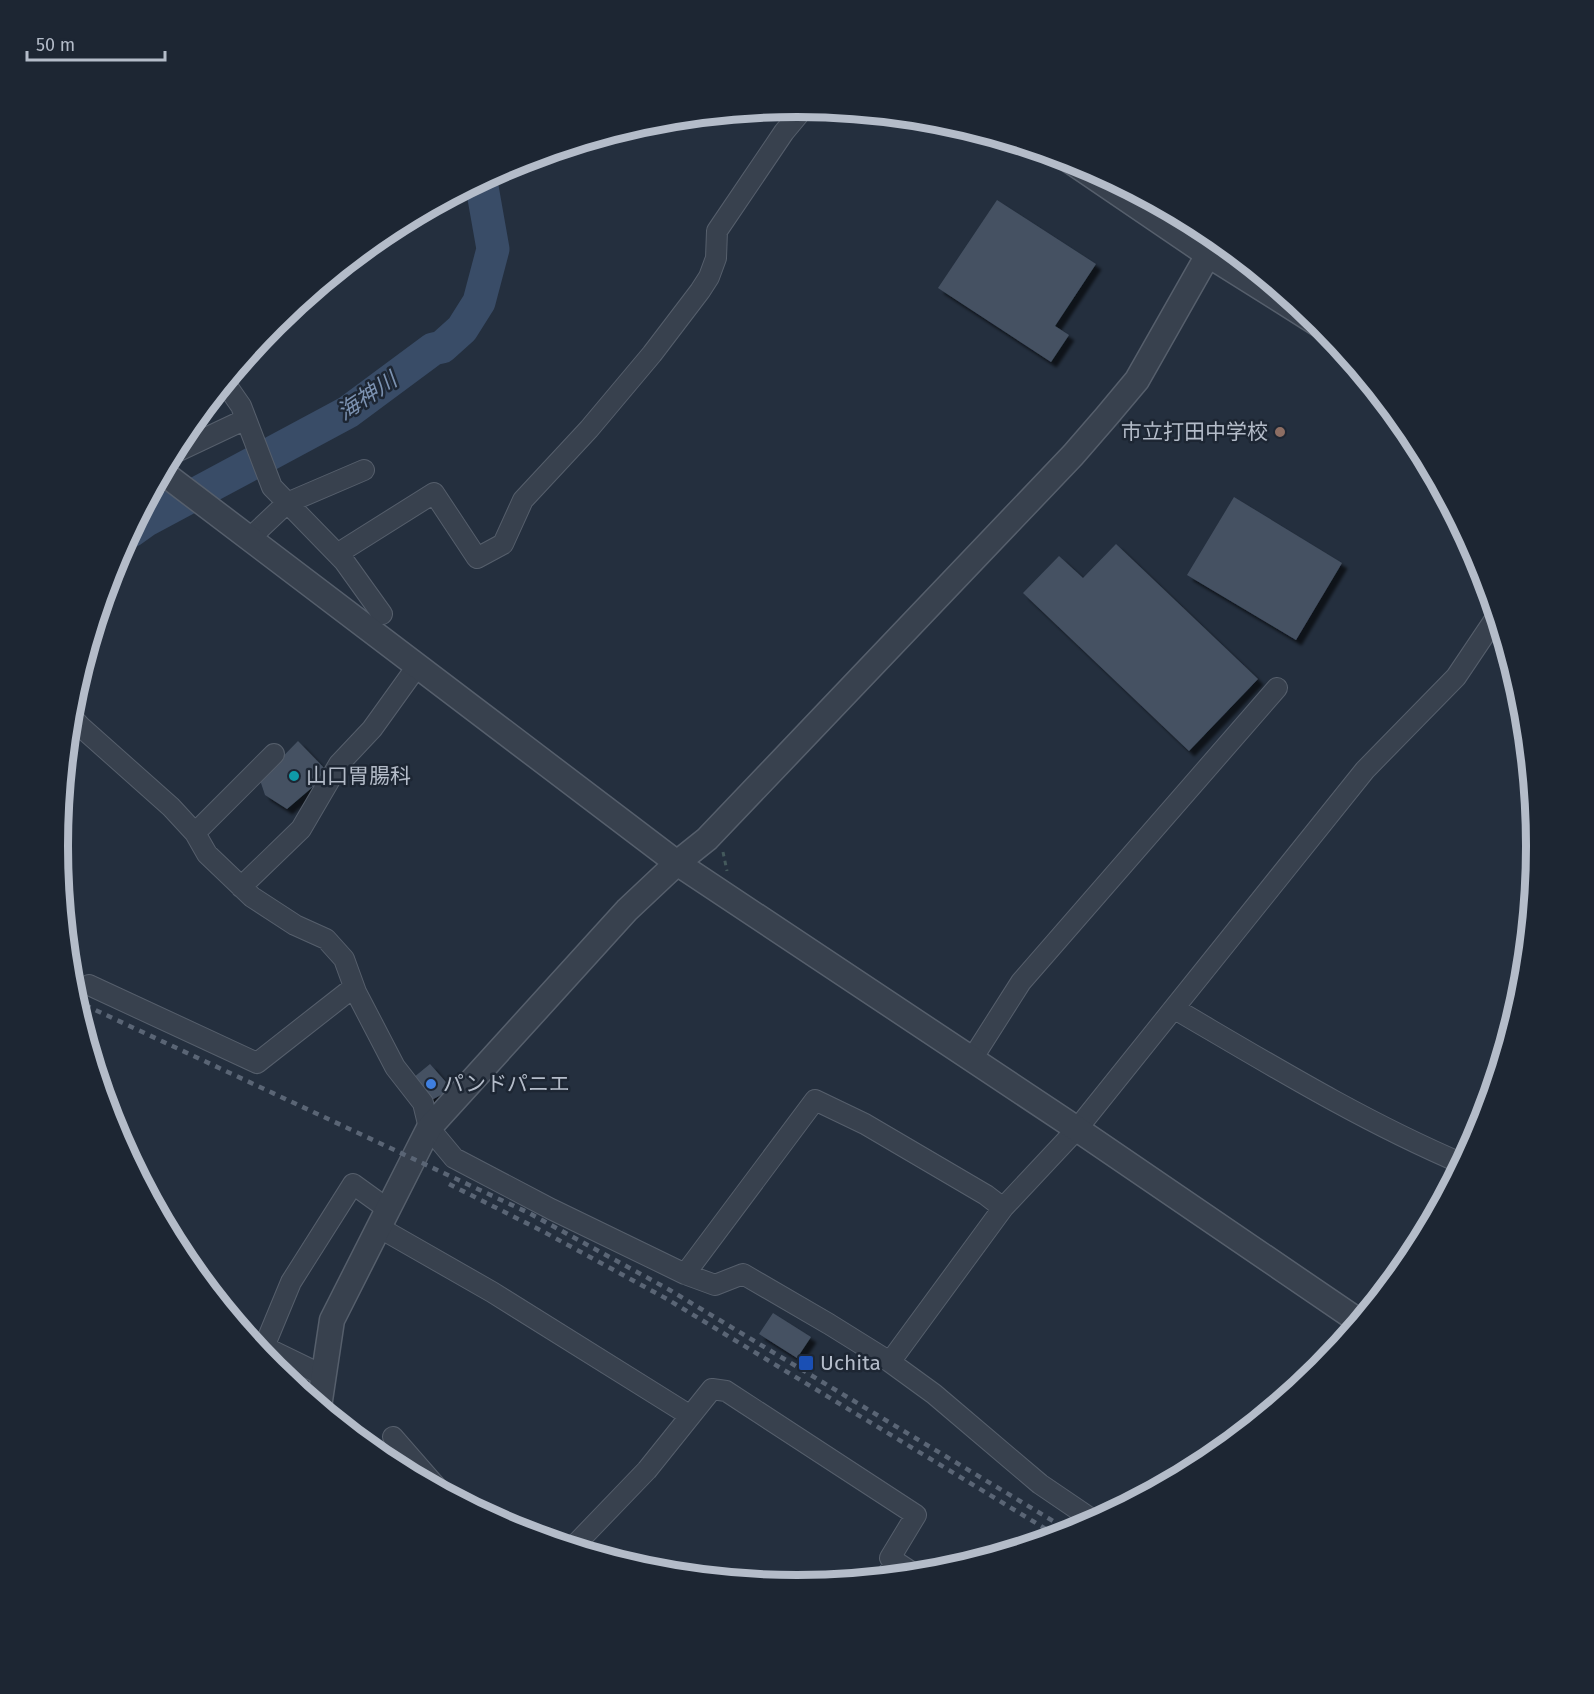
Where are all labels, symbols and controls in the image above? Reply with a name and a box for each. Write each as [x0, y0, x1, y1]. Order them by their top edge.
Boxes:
scale bar [27, 24, 165, 62]
text: 50 m [36, 34, 75, 56]
water label: 海神川 [332, 365, 404, 426]
place label: 市立打田中学校 [1121, 419, 1268, 445]
marker: 市立打田中学校 [1273, 425, 1287, 439]
place label: 山口胃腸科 [306, 763, 411, 789]
marker: 山口胃腸科 [287, 769, 301, 783]
place label: パンドパニエ [443, 1071, 570, 1097]
marker: パンドパニエ [424, 1077, 438, 1091]
place label: Uchita [820, 1350, 881, 1376]
marker: Uchita [797, 1354, 815, 1372]

